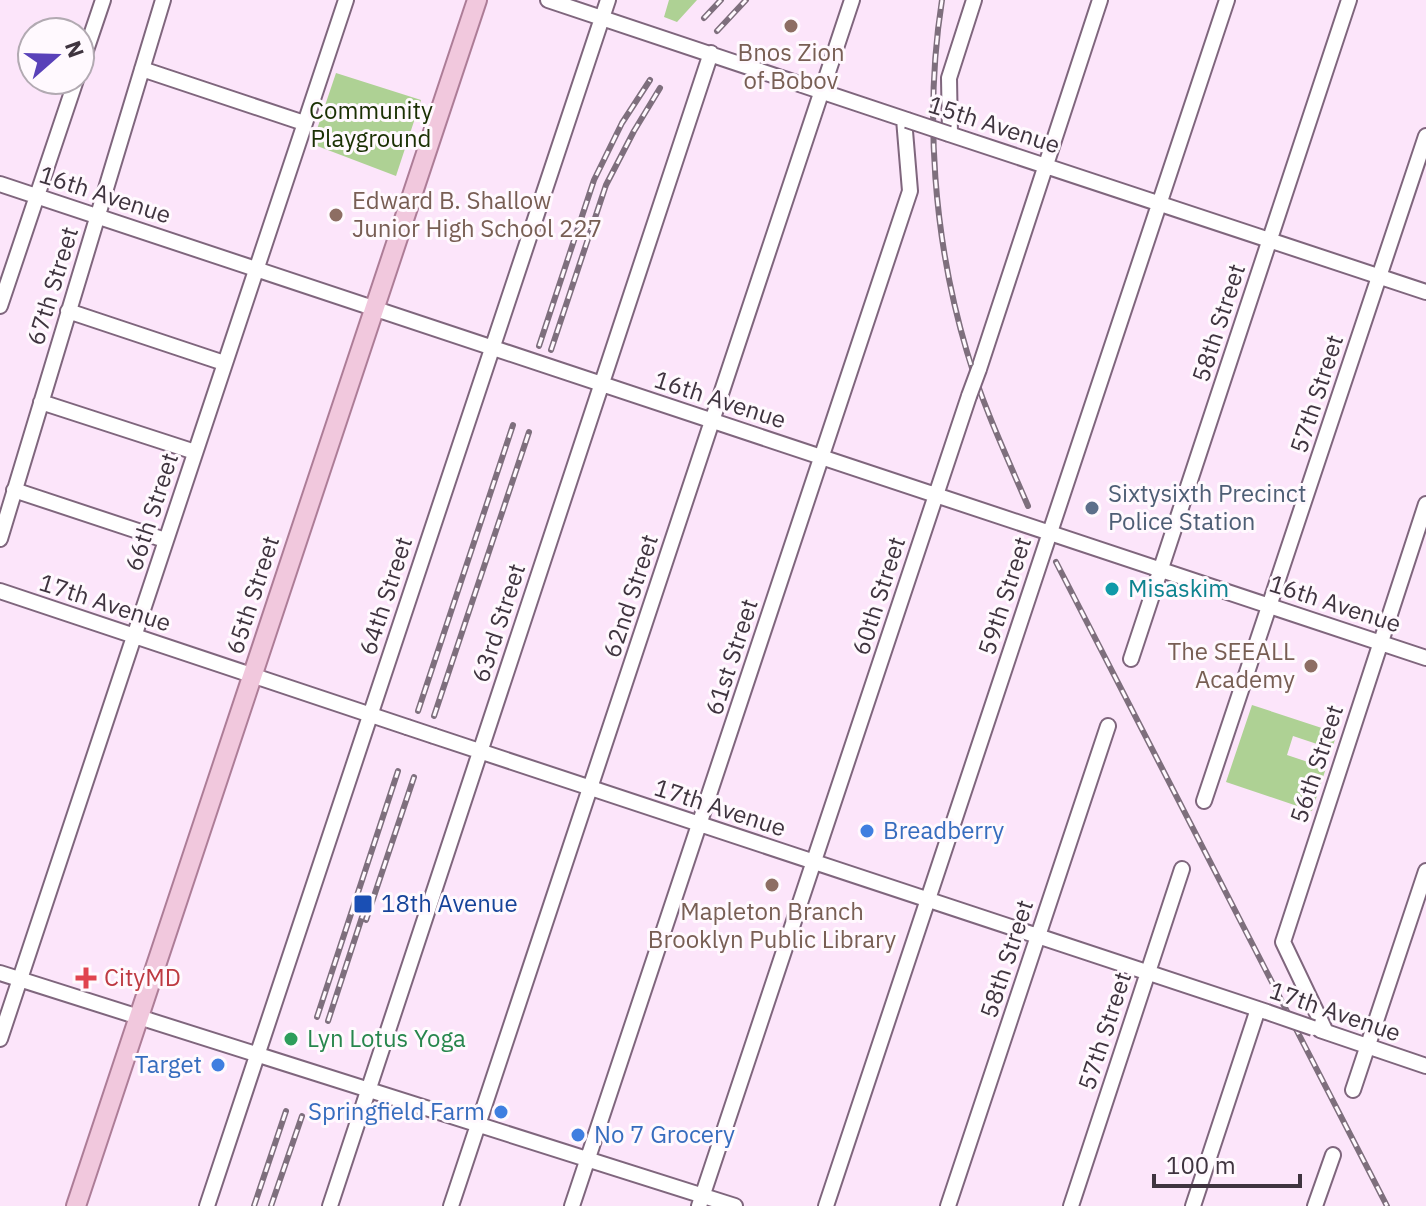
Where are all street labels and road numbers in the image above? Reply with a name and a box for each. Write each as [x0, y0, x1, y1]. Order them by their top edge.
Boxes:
street label: 15th Avenue [924, 88, 1064, 160]
street label: 16th Avenue [35, 158, 175, 230]
street label: 67th Street [19, 223, 85, 349]
street label: 58th Street [1184, 260, 1252, 386]
street label: 57th Street [1282, 331, 1350, 457]
street label: 16th Avenue [650, 363, 790, 435]
street label: 66th Street [117, 449, 185, 575]
street label: 62nd Street [595, 530, 665, 661]
street label: 65th Street [218, 532, 286, 658]
street label: 64th Street [351, 533, 419, 659]
street label: 60th Street [844, 533, 912, 659]
street label: 59th Street [970, 533, 1038, 659]
street label: 63rd Street [464, 559, 532, 686]
street label: 17th Avenue [35, 566, 175, 638]
street label: 16th Avenue [1265, 567, 1405, 639]
street label: 61st Street [697, 595, 765, 719]
street label: 56th Street [1282, 701, 1350, 827]
street label: 17th Avenue [650, 771, 790, 843]
street label: 58th Street [972, 896, 1040, 1022]
street label: 57th Street [1070, 968, 1138, 1094]
street label: 17th Avenue [1266, 974, 1405, 1048]

